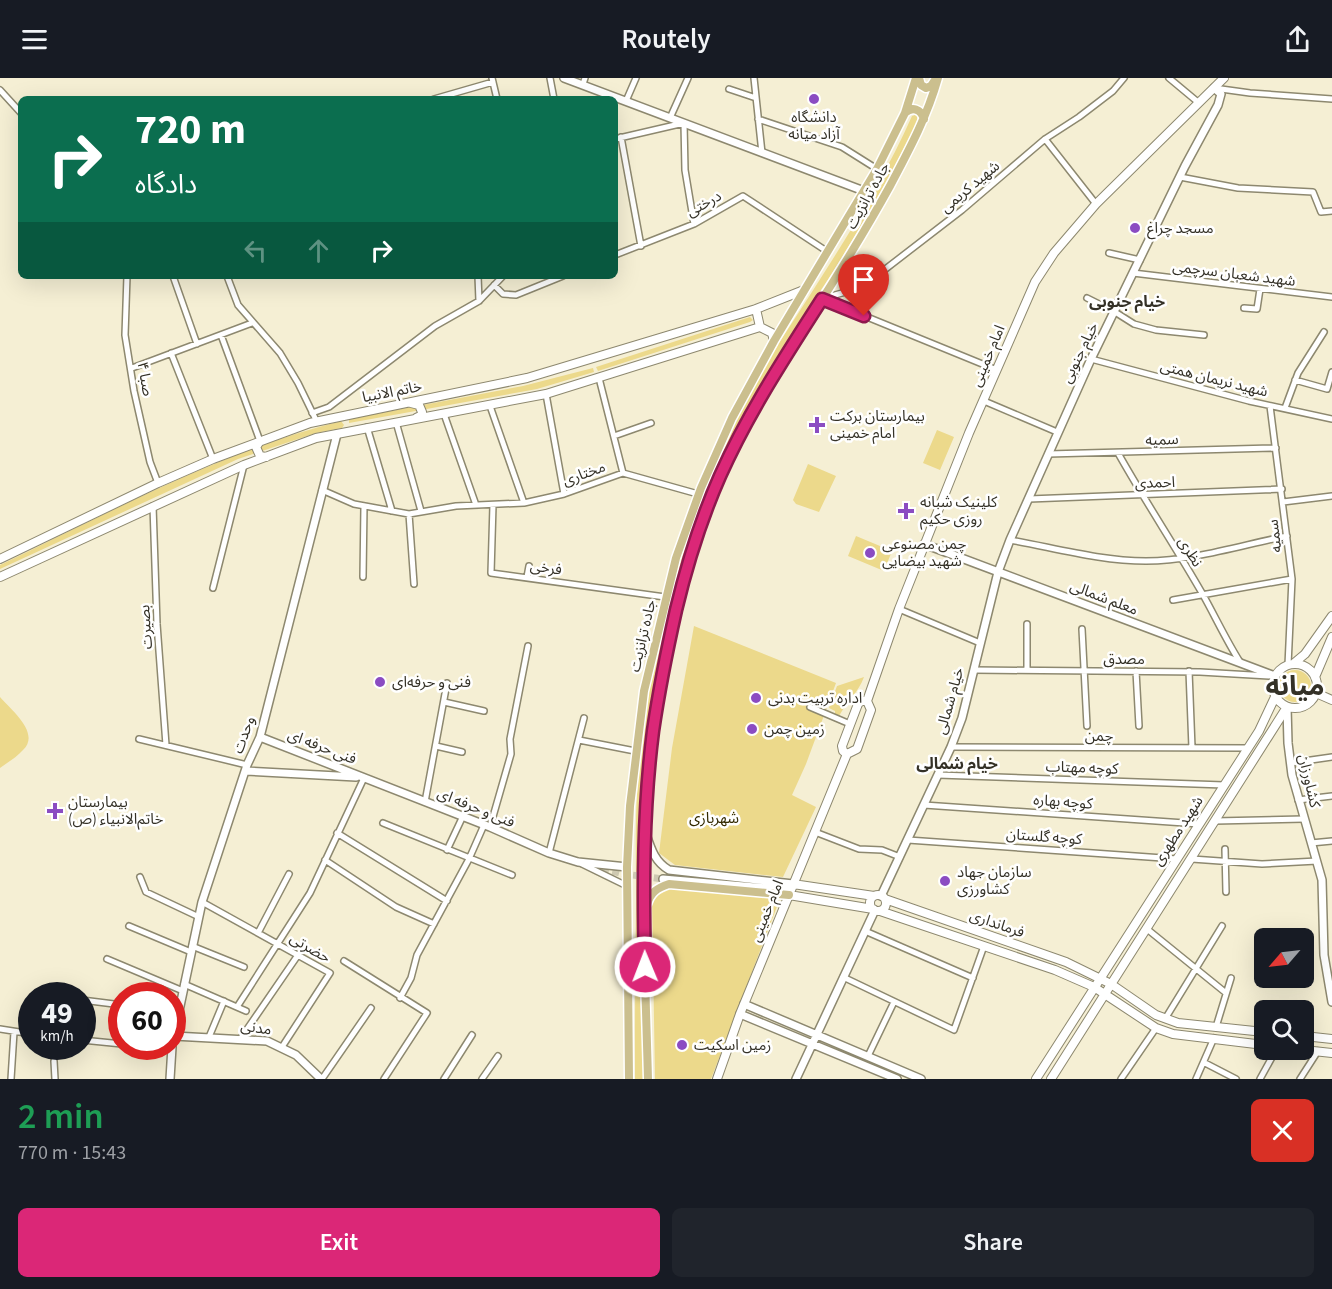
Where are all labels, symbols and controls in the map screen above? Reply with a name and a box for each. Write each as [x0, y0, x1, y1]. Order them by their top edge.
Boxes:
text: Routely [621, 20, 711, 59]
icon: menu [18, 23, 51, 56]
icon: share [1281, 23, 1314, 56]
marker: دانشگاه آزاد میانه [807, 92, 821, 106]
text: 720 m [135, 100, 246, 160]
place label: دانشگاه آزاد میانه [788, 107, 840, 145]
icon: right [36, 120, 114, 198]
street label: شهید کریمی [936, 156, 1004, 218]
street label: جاده ترانزیت [841, 159, 895, 233]
text: دادگاه [135, 165, 197, 204]
street label: درختی [682, 186, 726, 222]
place label: مسجد چراغ [1147, 218, 1214, 240]
marker: مسجد چراغ [1128, 221, 1142, 235]
icon: left [239, 234, 272, 267]
icon: ahead [302, 234, 335, 267]
icon: right [365, 234, 398, 267]
pin [838, 254, 889, 316]
street label: شهید شعبان سرچمی [1171, 256, 1297, 292]
icon: arrive [847, 263, 880, 296]
district label: خیام جنوبی [1089, 291, 1165, 313]
street label: خیام جنوبی [1056, 319, 1104, 387]
street label: امام خمینی [966, 322, 1010, 390]
street label: شهید نریمان همتی [1158, 355, 1270, 403]
street label: صبا ۴ [132, 360, 158, 398]
street label: خاتم الانبیا [360, 376, 424, 408]
place label: بیمارستان برکت امام خمینی [830, 406, 925, 444]
marker: بیمارستان برکت امام خمینی [808, 416, 826, 434]
street label: سميه [1145, 429, 1179, 451]
street label: مختاری [560, 457, 608, 491]
street label: احمدی [1134, 472, 1176, 494]
place label: کلینیک شبانه روزی حکیم [920, 492, 998, 530]
marker: کلینیک شبانه روزی حکیم [897, 502, 915, 520]
street label: سمیه [1263, 518, 1287, 554]
street label: نظری [1173, 533, 1207, 571]
place label: چمن مصنوعی شهید بیضایی [882, 534, 967, 572]
marker: چمن مصنوعی شهید بیضایی [863, 546, 877, 560]
street label: فرخی [529, 555, 564, 581]
street label: معلم شمالی [1067, 575, 1141, 621]
street label: جاده ترانزیت [625, 598, 662, 674]
street label: بصيرت [134, 604, 158, 650]
street label: مصدق [1103, 649, 1145, 670]
street label: خیام شمالی [930, 665, 970, 737]
district label: میانه [1266, 667, 1324, 706]
place label: فنی و حرفه‌ای [392, 672, 471, 693]
marker: فنی و حرفه‌ای [373, 675, 387, 689]
place label: اداره تربیت بدنی [768, 688, 862, 709]
marker: اداره تربیت بدنی [749, 691, 763, 705]
street label: وحدت [228, 713, 260, 757]
place label: زمین چمن [764, 719, 825, 740]
marker: زمین چمن [745, 722, 759, 736]
street label: فنی حرفه ای [285, 724, 360, 770]
street label: چمن [1085, 726, 1113, 747]
street label: کشاورزان [1293, 752, 1326, 811]
district label: خیام شمالی [916, 753, 998, 775]
street label: کوچه مهتاب [1045, 756, 1120, 780]
street label: فنی و حرفه ای [434, 783, 518, 833]
street label: کوچه بهاره [1033, 789, 1094, 815]
place label: بیمارستان خاتم‌الانبیاء (ص) [68, 792, 164, 830]
street label: شهید مطهری [1148, 792, 1209, 870]
marker: بیمارستان خاتم‌الانبیاء (ص) [46, 802, 64, 820]
park label: شهربازی [689, 808, 739, 829]
street label: کوچه گلستان [1005, 824, 1083, 850]
place label: سازمان جهاد کشاورزی [957, 862, 1032, 900]
marker: سازمان جهاد کشاورزی [938, 874, 952, 888]
street label: امام خمینی [745, 877, 789, 945]
street label: فرمانداری [967, 905, 1028, 943]
street label: حضرتی [286, 928, 334, 968]
north arrow [1254, 928, 1314, 988]
map controls [1254, 928, 1314, 1060]
position arrow [613, 935, 677, 999]
speed limit sign: 60 [108, 982, 186, 1060]
text: 49 [41, 992, 73, 1035]
button: search [1254, 1000, 1314, 1060]
street label: مدنی [239, 1015, 273, 1041]
text: km/h [40, 1026, 74, 1047]
place label: زمین اسکیت [694, 1035, 771, 1056]
marker: زمین اسکیت [675, 1038, 689, 1052]
text: 2 min [18, 1091, 104, 1142]
button: close [1251, 1099, 1314, 1162]
text: 770 m · 15:43 [18, 1139, 126, 1167]
button: Exit [18, 1208, 660, 1277]
button: Share [672, 1208, 1314, 1277]

